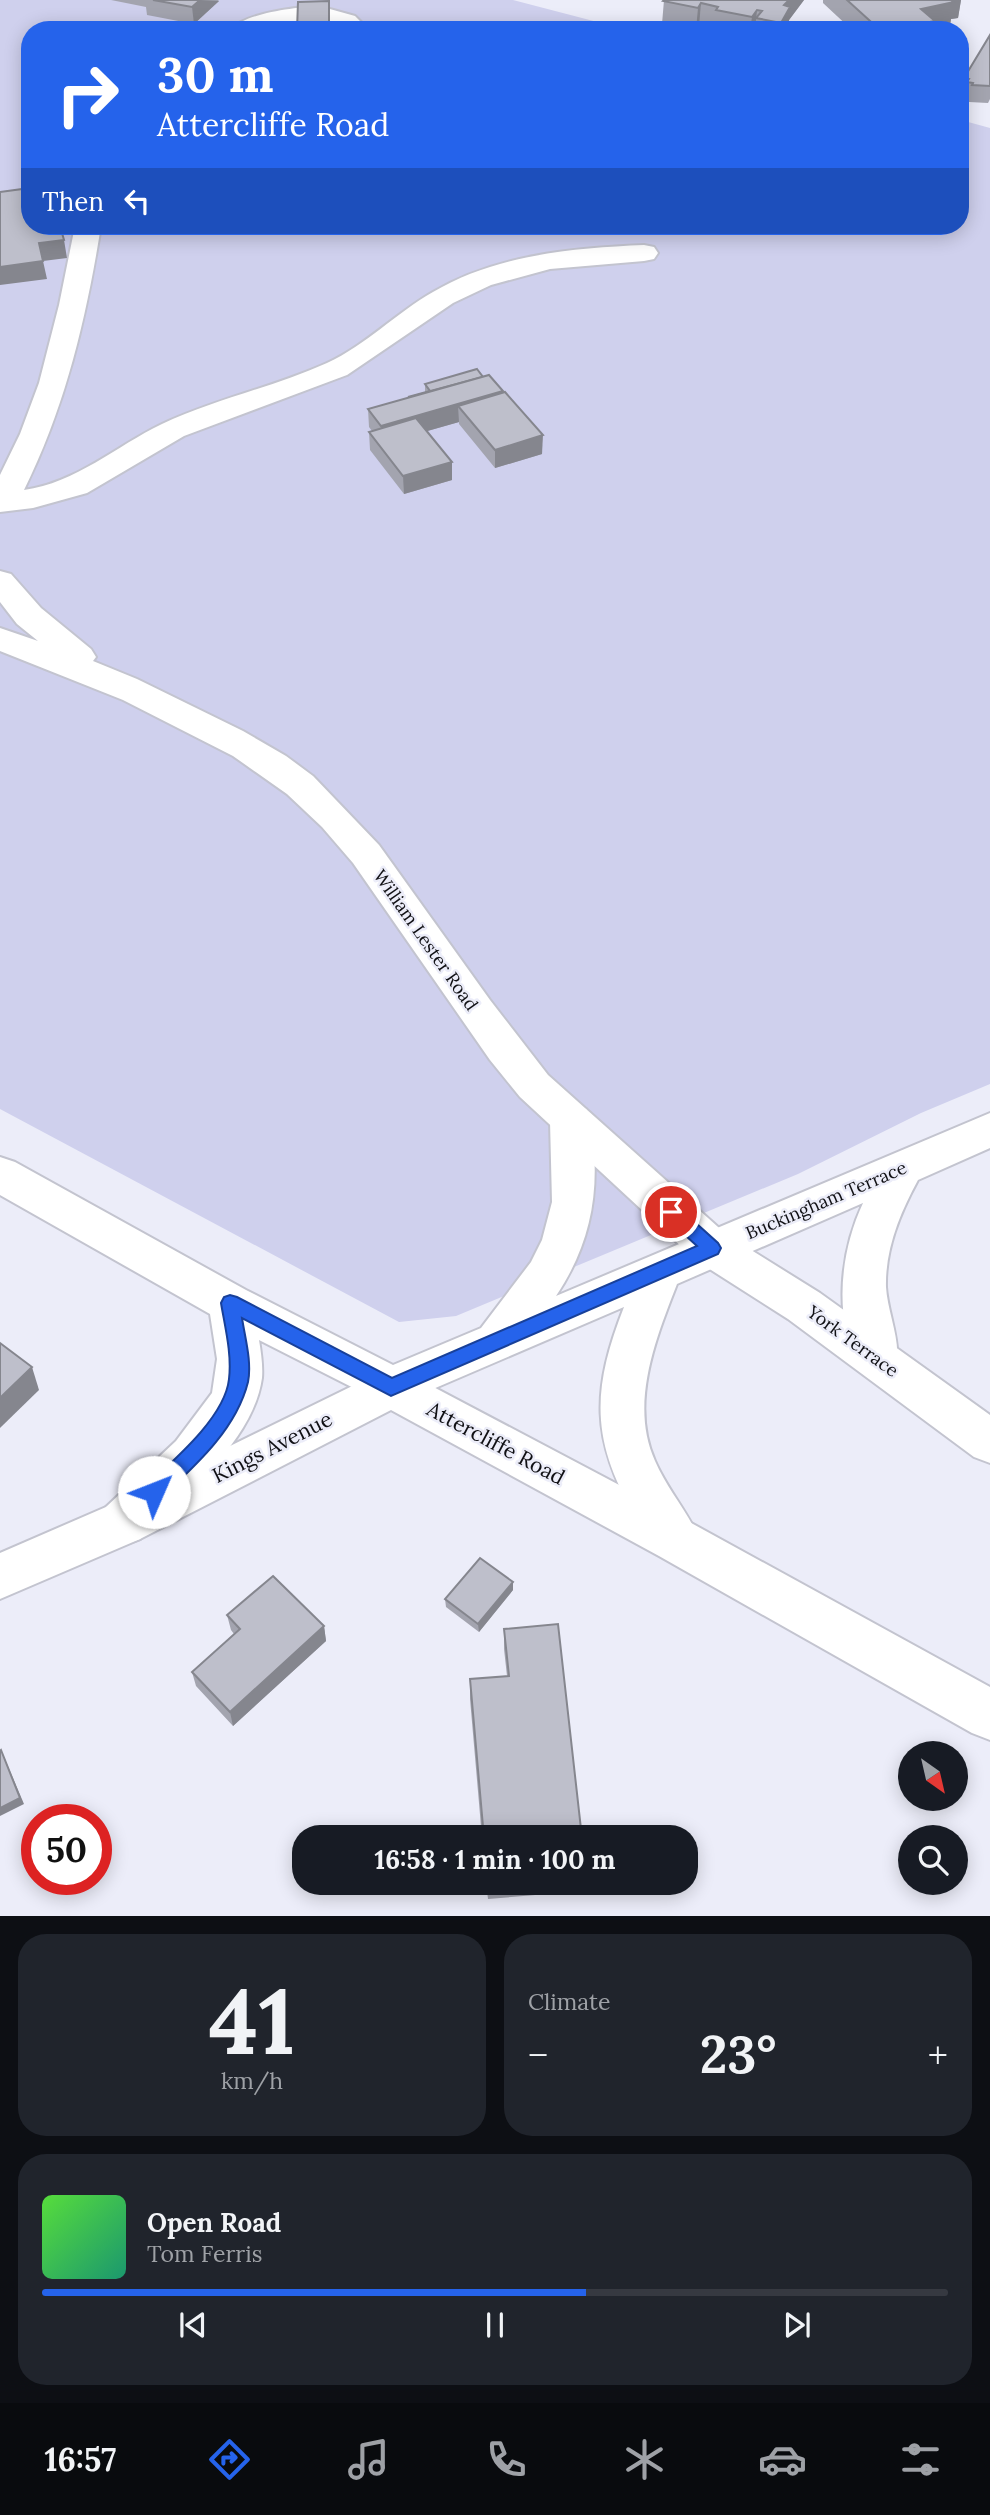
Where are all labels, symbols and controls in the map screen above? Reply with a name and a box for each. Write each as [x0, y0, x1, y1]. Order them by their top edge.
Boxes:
text: 30 m [157, 43, 274, 105]
icon: right [42, 49, 133, 140]
text: Attercliffe Road [157, 104, 389, 145]
icon: left [118, 182, 156, 220]
text: Then [42, 185, 104, 218]
street label: William Lester Road [369, 865, 483, 1015]
street label: Buckingham Terrace [742, 1156, 910, 1244]
pin [641, 1182, 701, 1242]
icon: arrive [652, 1193, 690, 1231]
street label: York Terrace [802, 1300, 903, 1382]
street label: Attercliffe Road [421, 1395, 570, 1491]
street label: Kings Avenue [207, 1405, 337, 1489]
position arrow [117, 1455, 191, 1529]
north arrow [898, 1741, 968, 1811]
map controls [898, 1741, 968, 1895]
speed limit sign: 50 [21, 1804, 112, 1895]
button: search [898, 1825, 968, 1895]
text: 16:58 · 1 min · 100 m [375, 1843, 615, 1876]
text: 41 [209, 1962, 295, 2079]
text: Climate [528, 1987, 610, 2016]
text: 23° [700, 2021, 776, 2087]
text: − [528, 2031, 548, 2079]
text: + [928, 2031, 948, 2079]
text: km/h [221, 2066, 283, 2095]
text: Open Road [147, 2206, 281, 2239]
text: Tom Ferris [147, 2239, 262, 2268]
icon: previous [174, 2306, 212, 2344]
icon: pause [476, 2306, 514, 2344]
icon: next [778, 2306, 816, 2344]
icon: directions [205, 2435, 254, 2484]
icon: music [344, 2435, 393, 2484]
icon: phone [482, 2435, 531, 2484]
icon: climate [620, 2435, 669, 2484]
icon: car [758, 2435, 807, 2484]
icon: filters [896, 2435, 945, 2484]
text: 16:57 [45, 2439, 116, 2480]

